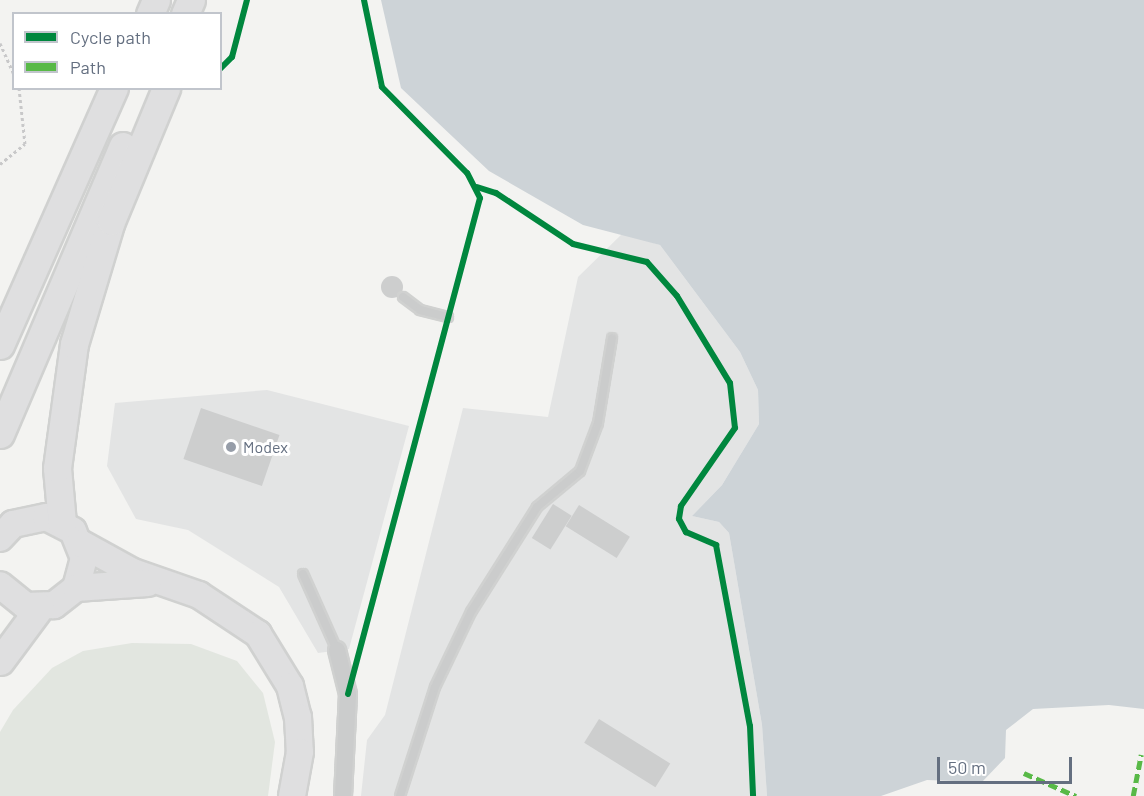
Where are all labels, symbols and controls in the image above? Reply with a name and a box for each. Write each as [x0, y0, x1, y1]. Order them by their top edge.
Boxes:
legend [12, 12, 222, 90]
text: Cycle path [70, 26, 151, 48]
text: Path [70, 56, 106, 78]
place label: Modex [243, 437, 288, 457]
marker: Modex [224, 440, 238, 454]
scale bar [940, 745, 1075, 783]
text: 50 m [948, 756, 986, 778]

